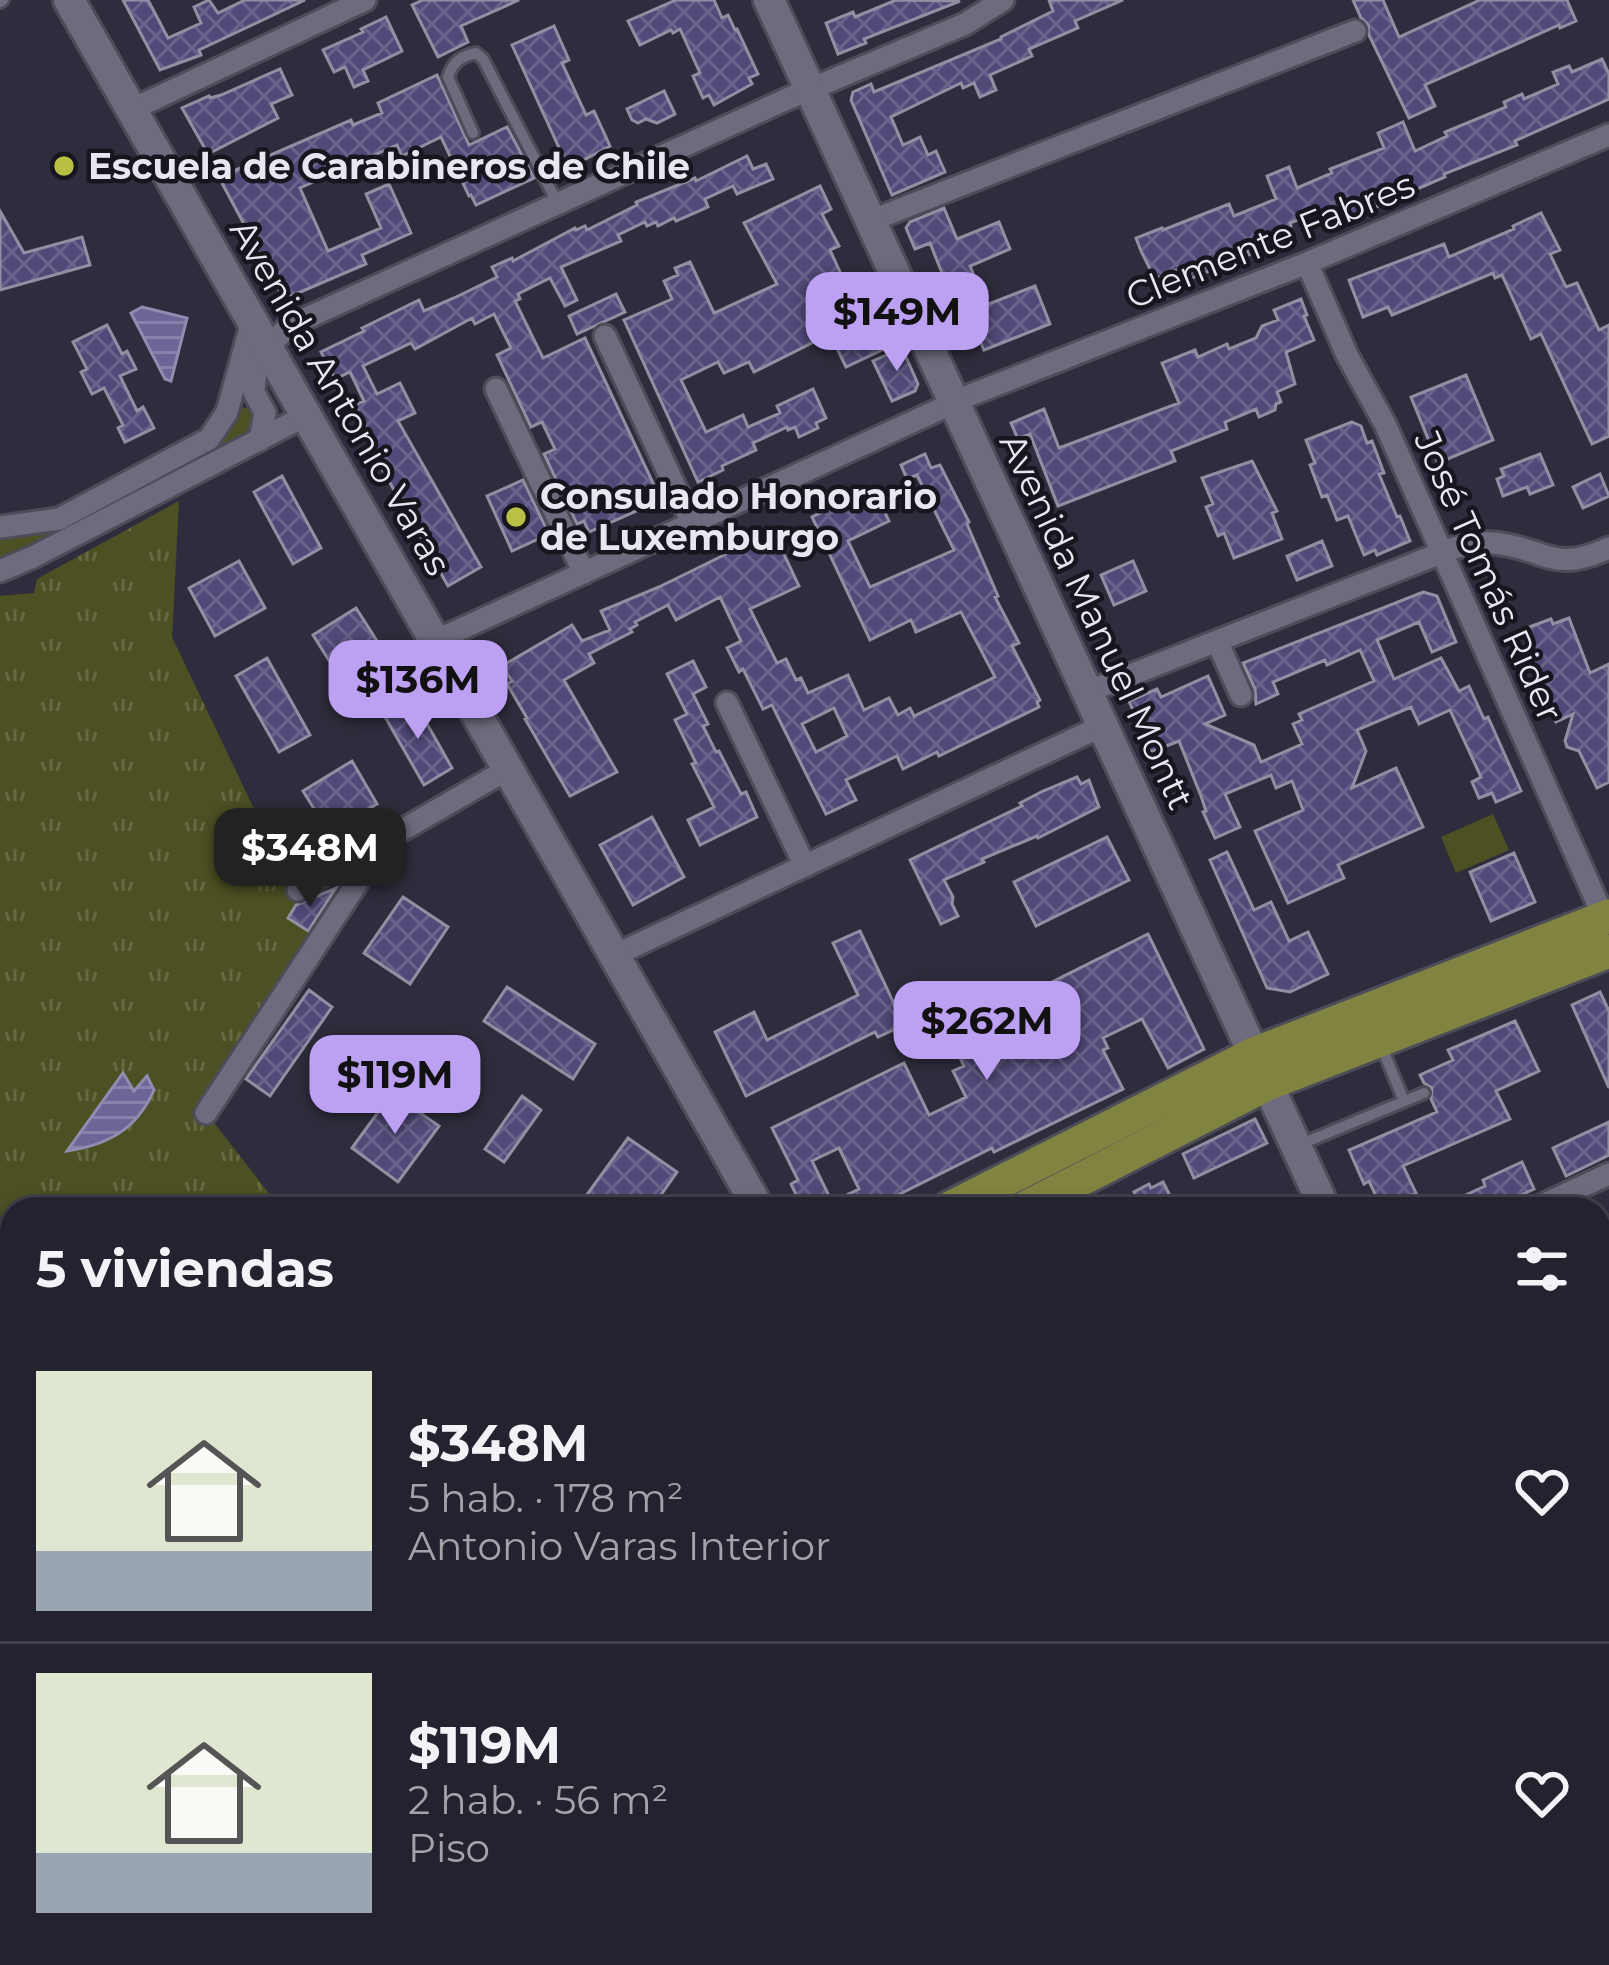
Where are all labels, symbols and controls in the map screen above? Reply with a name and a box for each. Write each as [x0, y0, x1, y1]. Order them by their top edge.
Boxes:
place label: Escuela de Carabineros de Chile [88, 144, 690, 188]
marker: Escuela de Carabineros de Chile [51, 153, 77, 179]
street label: Clemente Fabres [1119, 162, 1421, 318]
street label: Avenida Antonio Varas [221, 211, 461, 583]
pin: $149M [813, 272, 981, 374]
text: $149M [833, 287, 961, 335]
street label: José Tomás Rider [1405, 423, 1573, 728]
street label: Avenida Manuel Montt [990, 426, 1204, 816]
place label: Consulado Honorario de Luxemburgo [540, 474, 937, 559]
marker: Consulado Honorario de Luxemburgo [503, 504, 529, 530]
pin: $136M [334, 640, 502, 742]
text: $136M [356, 655, 480, 703]
pin: $348M [226, 808, 394, 910]
text: $348M [241, 823, 379, 871]
pin: $262M [903, 981, 1071, 1083]
text: $262M [921, 996, 1054, 1044]
pin: $119M [311, 1035, 479, 1137]
text: $119M [336, 1050, 454, 1098]
icon: filters [1509, 1236, 1575, 1302]
text: 5 viviendas [36, 1238, 334, 1300]
text: $348M [408, 1412, 589, 1474]
icon: home [132, 1419, 276, 1563]
icon: heart [1509, 1458, 1575, 1524]
text: 5 hab. · 178 m² [408, 1474, 684, 1522]
text: Antonio Varas Interior [408, 1522, 831, 1570]
text: $119M [408, 1714, 561, 1776]
icon: home [132, 1721, 276, 1865]
icon: heart [1509, 1760, 1575, 1826]
text: 2 hab. · 56 m² [408, 1776, 668, 1824]
text: Piso [408, 1824, 490, 1872]

